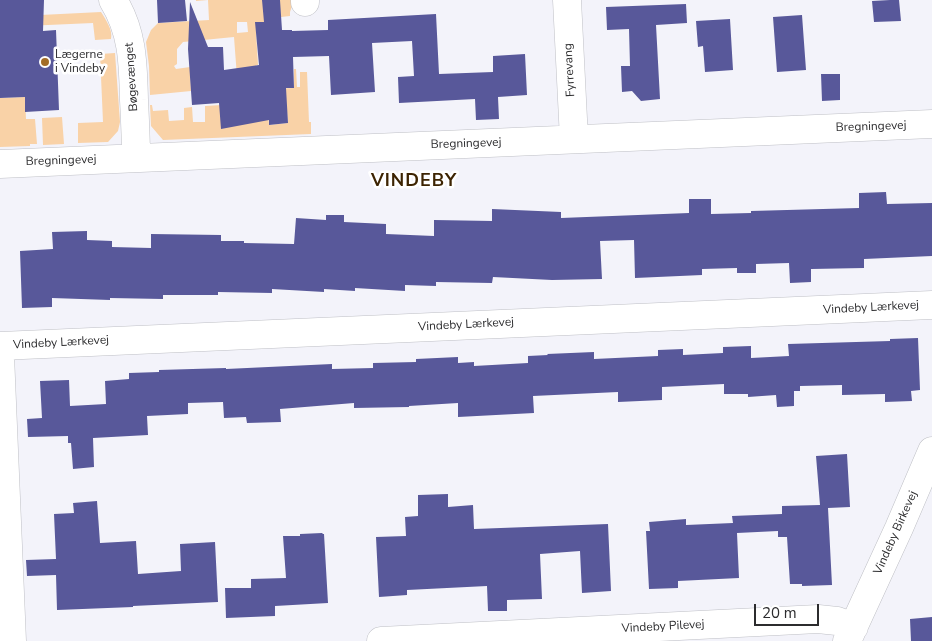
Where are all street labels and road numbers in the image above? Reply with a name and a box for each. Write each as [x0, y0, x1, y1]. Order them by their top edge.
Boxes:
street label: Bøgevænget [122, 42, 142, 112]
street label: Fyrrevang [561, 43, 579, 97]
street label: Bregningevej [835, 119, 907, 135]
street label: Bregningevej [430, 136, 502, 152]
street label: Bregningevej [25, 153, 97, 169]
street label: Vindeby Lærkevej [823, 298, 919, 318]
street label: Vindeby Lærkevej [418, 315, 514, 335]
street label: Vindeby Lærkevej [13, 333, 109, 353]
street label: Vindeby Birkevej [871, 489, 921, 577]
street label: Vindeby Pilevej [621, 618, 705, 636]

